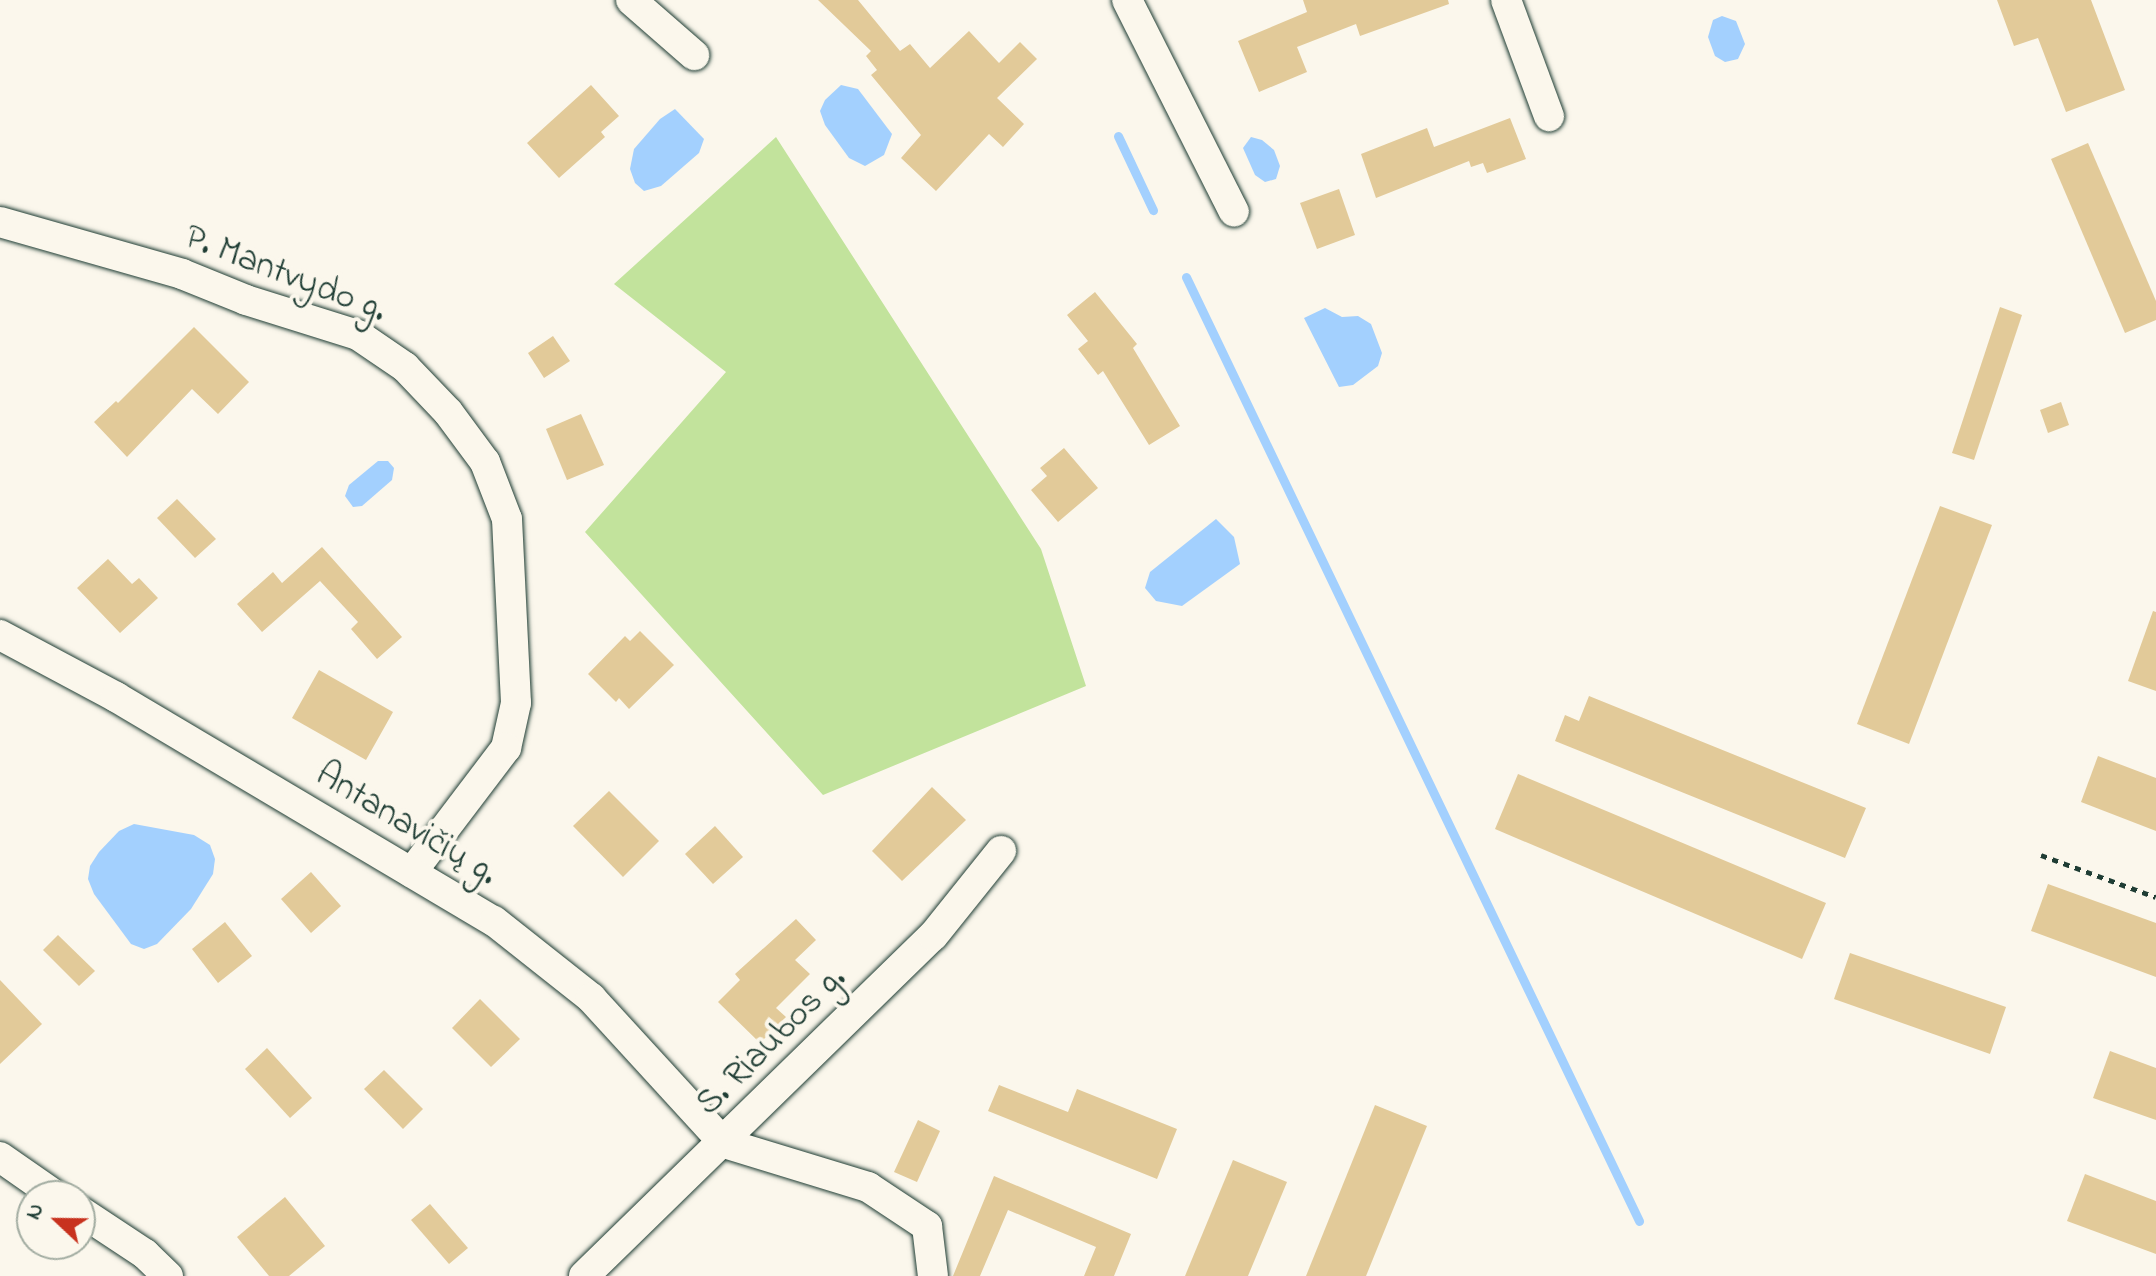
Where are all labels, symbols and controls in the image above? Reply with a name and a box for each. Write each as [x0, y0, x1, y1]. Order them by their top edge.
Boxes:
street label: P. Mantvydo g. [178, 217, 392, 333]
street label: Antanavičių g. [307, 754, 505, 896]
street label: S. Riaubos g. [688, 958, 856, 1126]
north arrow [16, 1180, 96, 1260]
text: N [18, 1199, 53, 1225]

